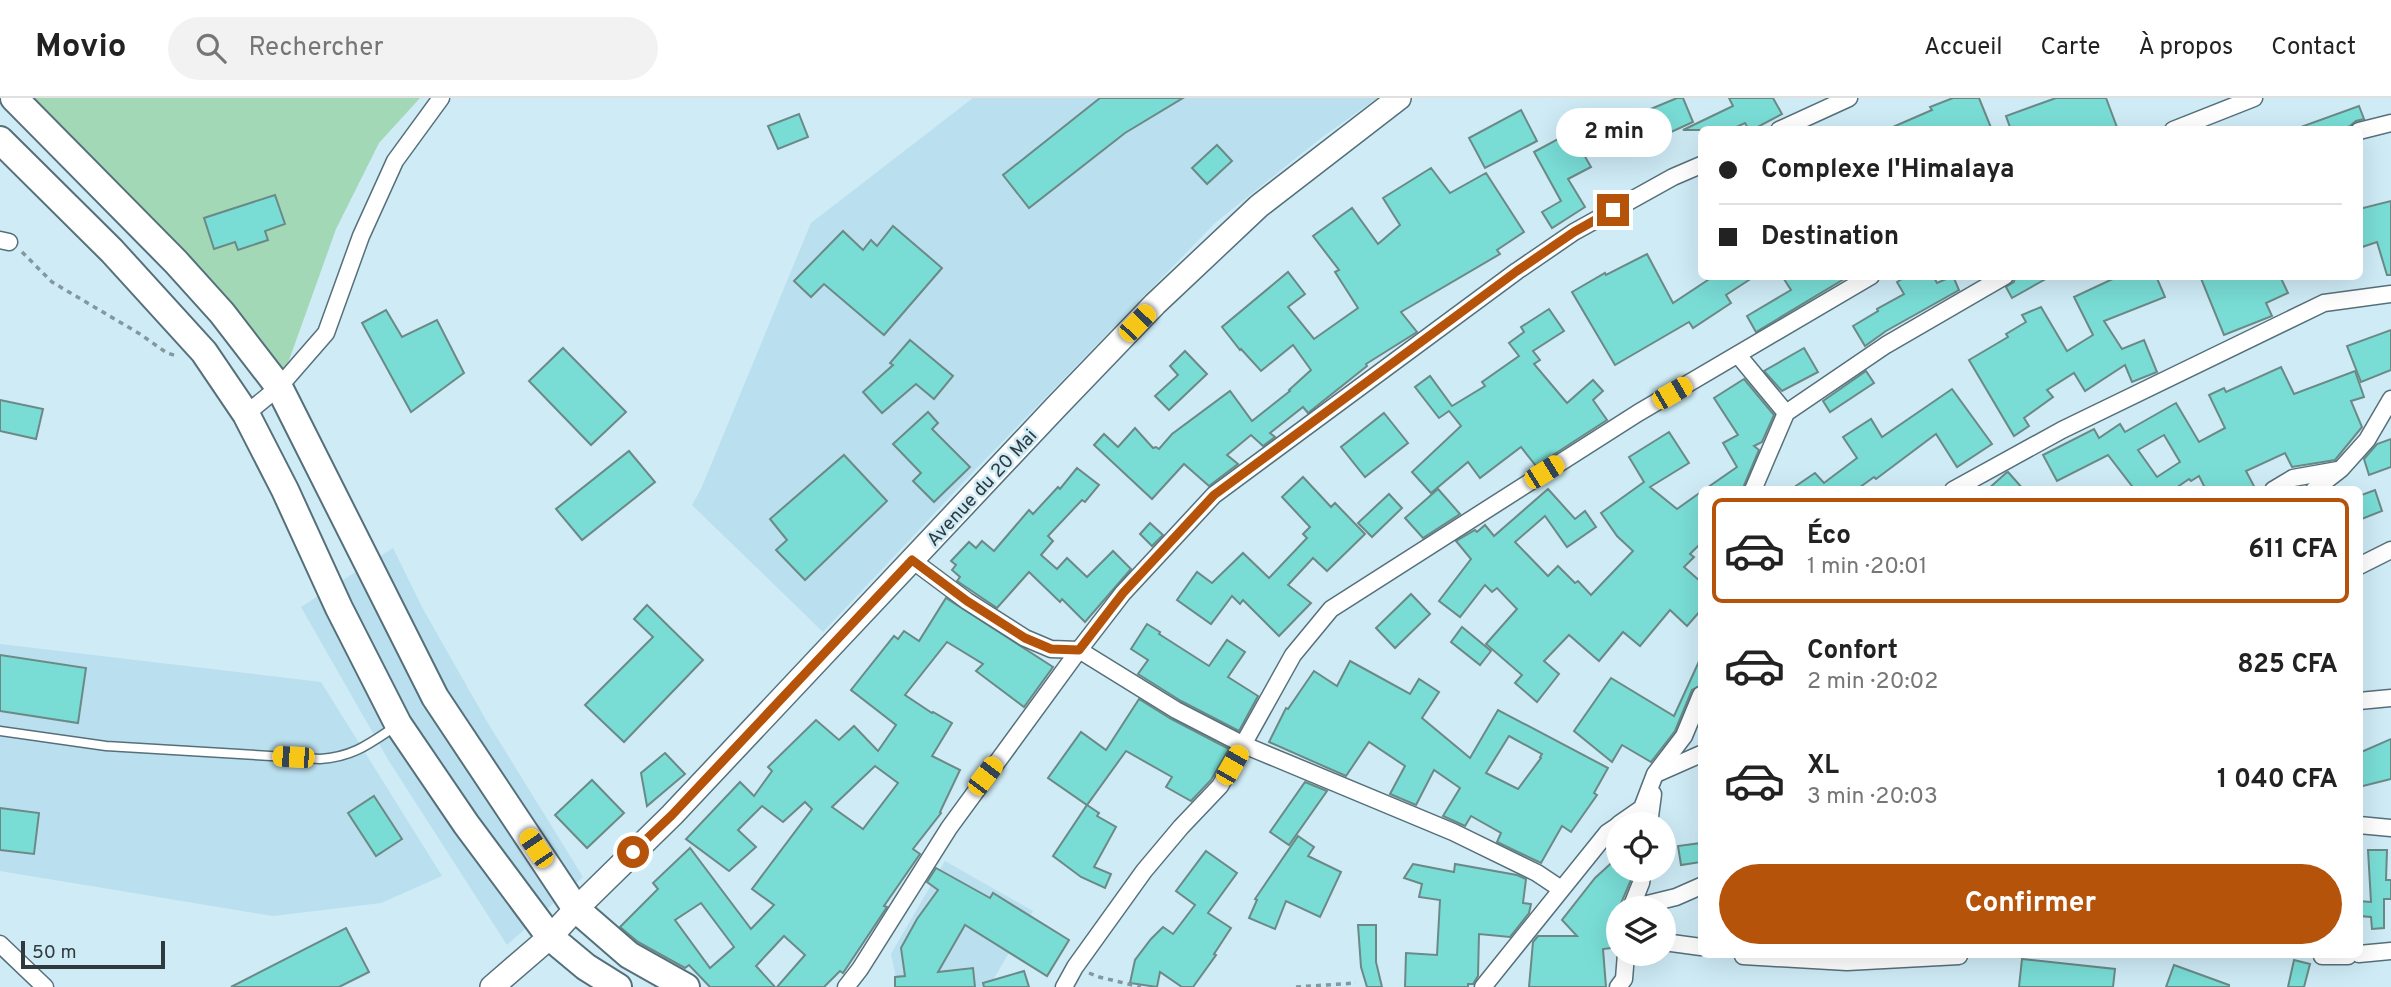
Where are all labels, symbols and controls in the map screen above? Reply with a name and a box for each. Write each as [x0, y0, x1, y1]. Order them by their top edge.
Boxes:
search box [168, 17, 658, 80]
text: Movio [35, 27, 126, 69]
icon: search [192, 29, 230, 67]
text: Rechercher [248, 32, 384, 65]
text: Accueil [1924, 33, 2003, 63]
text: Carte [2041, 33, 2100, 63]
text: À propos [2138, 33, 2233, 63]
text: Contact [2271, 33, 2356, 63]
callout: 2 min [1555, 108, 1671, 158]
text: 2 min [1584, 118, 1644, 147]
text: Complexe l'Himalaya [1761, 154, 2015, 187]
route end [1597, 194, 1629, 226]
text: Destination [1761, 221, 1899, 254]
car [1115, 301, 1160, 345]
car [1649, 373, 1696, 413]
street label: Avenue du 20 Mai [922, 425, 1043, 552]
car [1521, 452, 1568, 492]
icon: car [1723, 519, 1786, 582]
text: Éco [1807, 520, 1851, 553]
text: 611 CFA [2248, 534, 2338, 567]
text: 1 min · 20:01 [1807, 553, 1927, 582]
icon: car [1723, 634, 1786, 697]
text: Confort [1807, 635, 1898, 668]
text: 825 CFA [2237, 649, 2338, 682]
text: 2 min · 20:02 [1807, 668, 1938, 697]
car [1213, 742, 1252, 788]
car [272, 745, 315, 769]
icon: car [1723, 749, 1786, 812]
text: XL [1807, 750, 1839, 783]
car [964, 753, 1007, 799]
text: 1 040 CFA [2217, 764, 2338, 797]
text: 3 min · 20:03 [1807, 783, 1938, 812]
map controls [1606, 812, 1676, 966]
button: locate [1606, 812, 1676, 882]
car [516, 825, 557, 871]
route start [617, 836, 649, 868]
button: Confirmer [1719, 864, 2342, 944]
button: layers [1606, 896, 1676, 966]
scale bar [21, 938, 164, 970]
text: 50 m [32, 941, 77, 965]

